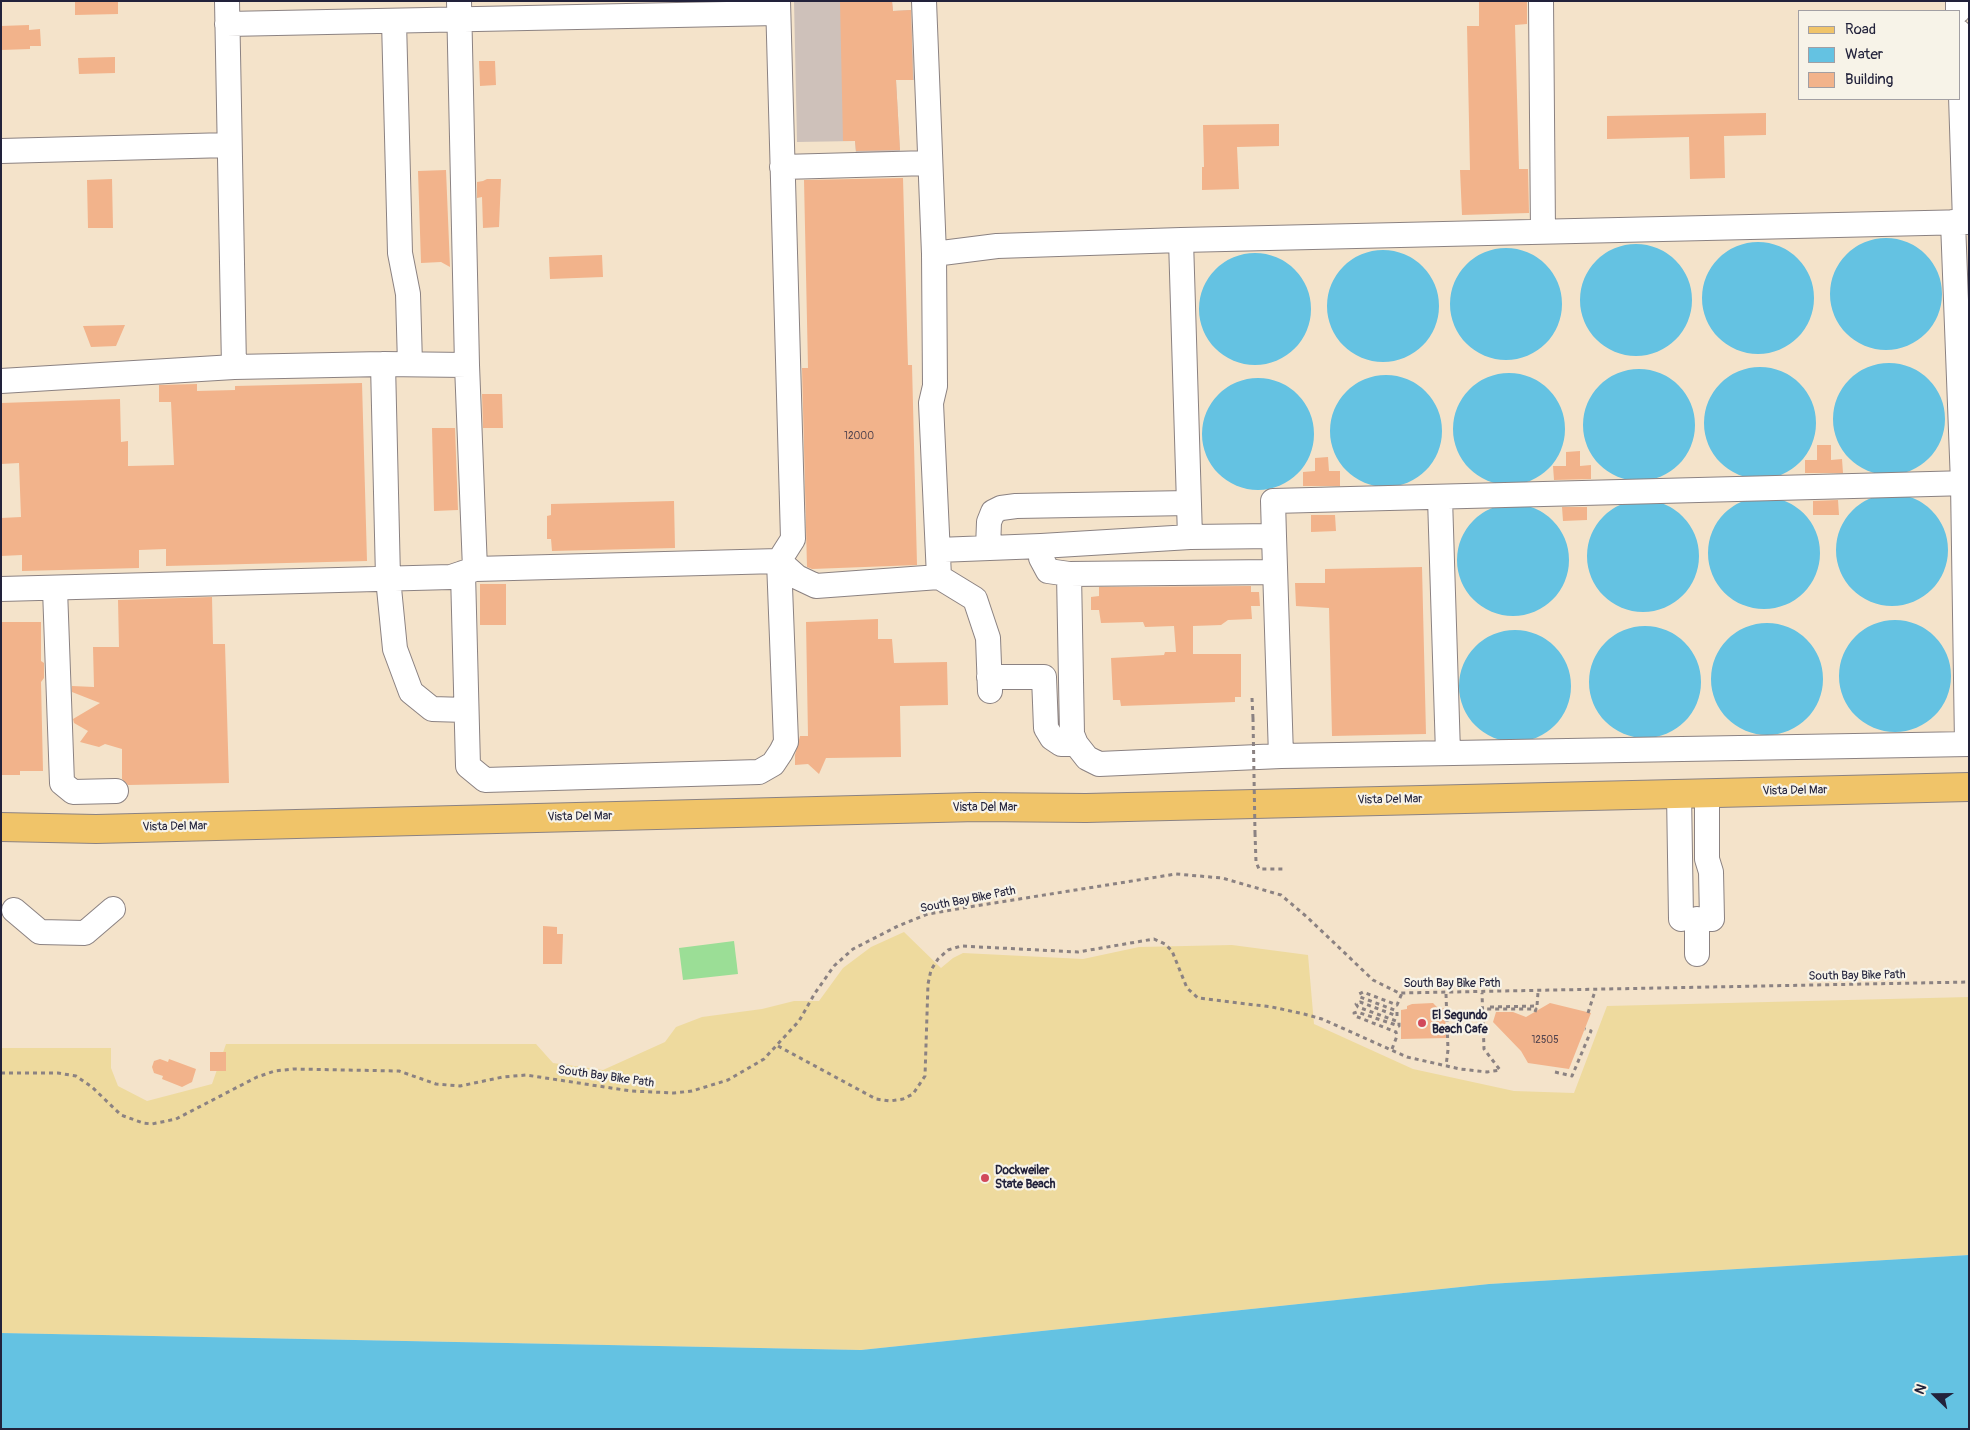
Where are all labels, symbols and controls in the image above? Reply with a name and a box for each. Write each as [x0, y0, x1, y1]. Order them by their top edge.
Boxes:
legend [1798, 10, 1960, 100]
text: Road [1845, 20, 1876, 39]
text: Water [1845, 45, 1883, 64]
text: Building [1845, 70, 1893, 89]
house number: 12000 [844, 430, 874, 442]
street label: Vista Del Mar [1762, 783, 1828, 799]
street label: Vista Del Mar [1357, 792, 1423, 808]
street label: Vista Del Mar [952, 801, 1018, 815]
street label: Vista Del Mar [547, 809, 613, 825]
street label: Vista Del Mar [142, 819, 208, 835]
street label: South Bay Bike Path [919, 884, 1017, 916]
street label: South Bay Bike Path [1808, 968, 1906, 984]
street label: South Bay Bike Path [1404, 977, 1500, 991]
place label: El Segundo Beach Cafe [1432, 1009, 1488, 1037]
marker: El Segundo Beach Cafe [1416, 1017, 1428, 1029]
house number: 12505 [1531, 1034, 1559, 1046]
street label: South Bay Bike Path [557, 1063, 655, 1091]
place label: Dockweiler State Beach [995, 1164, 1055, 1192]
marker: Dockweiler State Beach [979, 1172, 991, 1184]
north arrow [1910, 1370, 1960, 1420]
text: N [1911, 1382, 1930, 1397]

